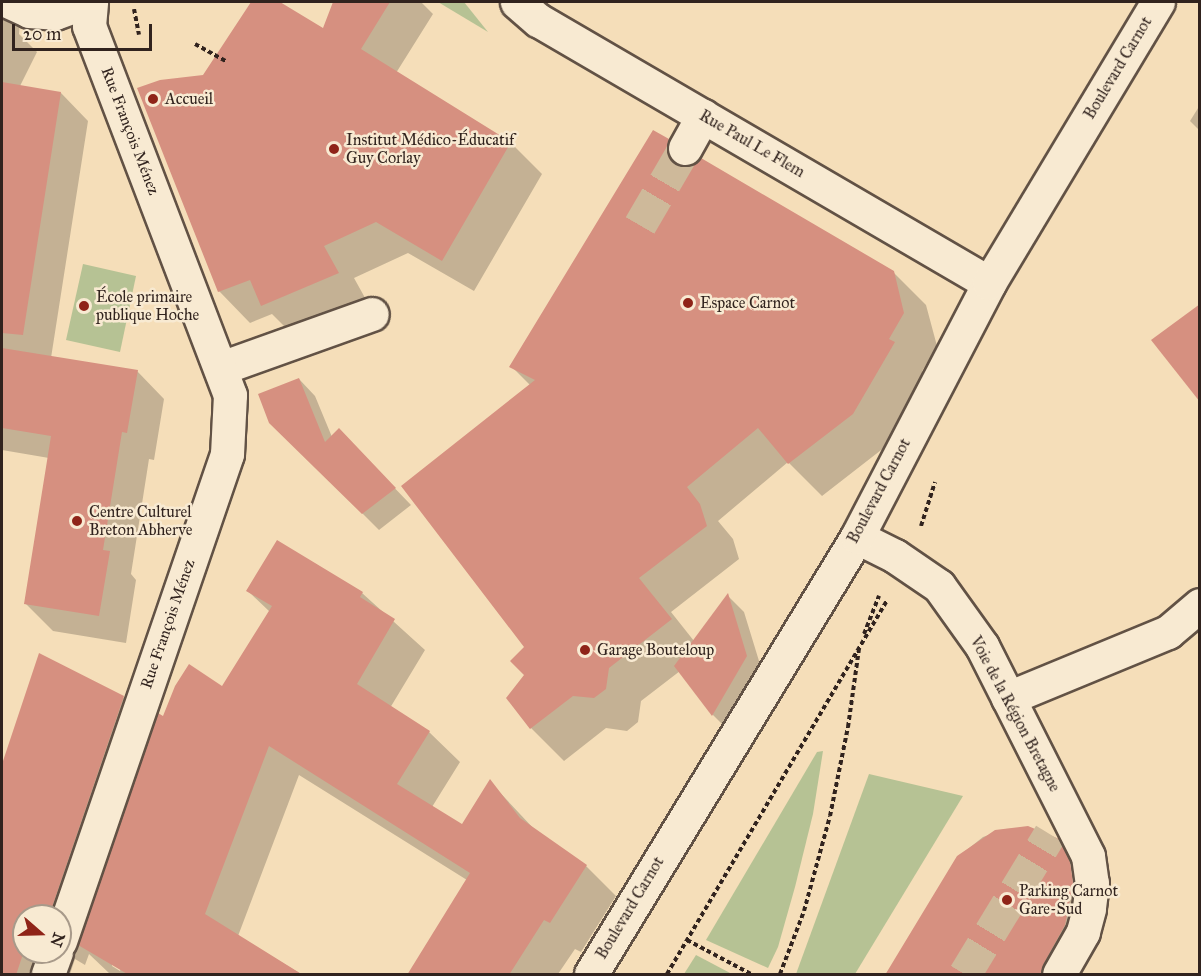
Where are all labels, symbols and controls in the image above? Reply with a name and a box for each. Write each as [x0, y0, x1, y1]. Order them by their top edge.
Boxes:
scale bar [15, 12, 154, 50]
street label: Boulevard Carnot [1080, 13, 1156, 123]
text: 20 m [23, 23, 61, 45]
street label: Rue François Ménez [97, 64, 163, 198]
place label: Accueil [165, 89, 213, 109]
marker: Accueil [146, 92, 160, 106]
street label: Rue Paul Le Flem [696, 106, 808, 182]
place label: Institut Médico-Éducatif Guy Corlay [346, 130, 514, 168]
marker: Institut Médico-Éducatif Guy Corlay [327, 142, 341, 156]
place label: École primaire publique Hoche [96, 287, 199, 325]
place label: Espace Carnot [700, 293, 795, 313]
marker: Espace Carnot [681, 296, 695, 310]
marker: École primaire publique Hoche [77, 299, 91, 313]
street label: Boulevard Carnot [843, 435, 915, 547]
place label: Centre Culturel Breton Abherve [89, 502, 192, 540]
marker: Centre Culturel Breton Abherve [70, 514, 84, 528]
street label: Rue François Ménez [137, 557, 199, 691]
street label: Voie de la Région Bretagne [966, 633, 1064, 795]
place label: Garage Bouteloup [597, 640, 714, 660]
marker: Garage Bouteloup [578, 643, 592, 657]
street label: Boulevard Carnot [592, 853, 668, 963]
place label: Parking Carnot Gare-Sud [1019, 881, 1118, 919]
marker: Parking Carnot Gare-Sud [1000, 893, 1014, 907]
north arrow [12, 904, 72, 964]
text: N [46, 930, 69, 949]

